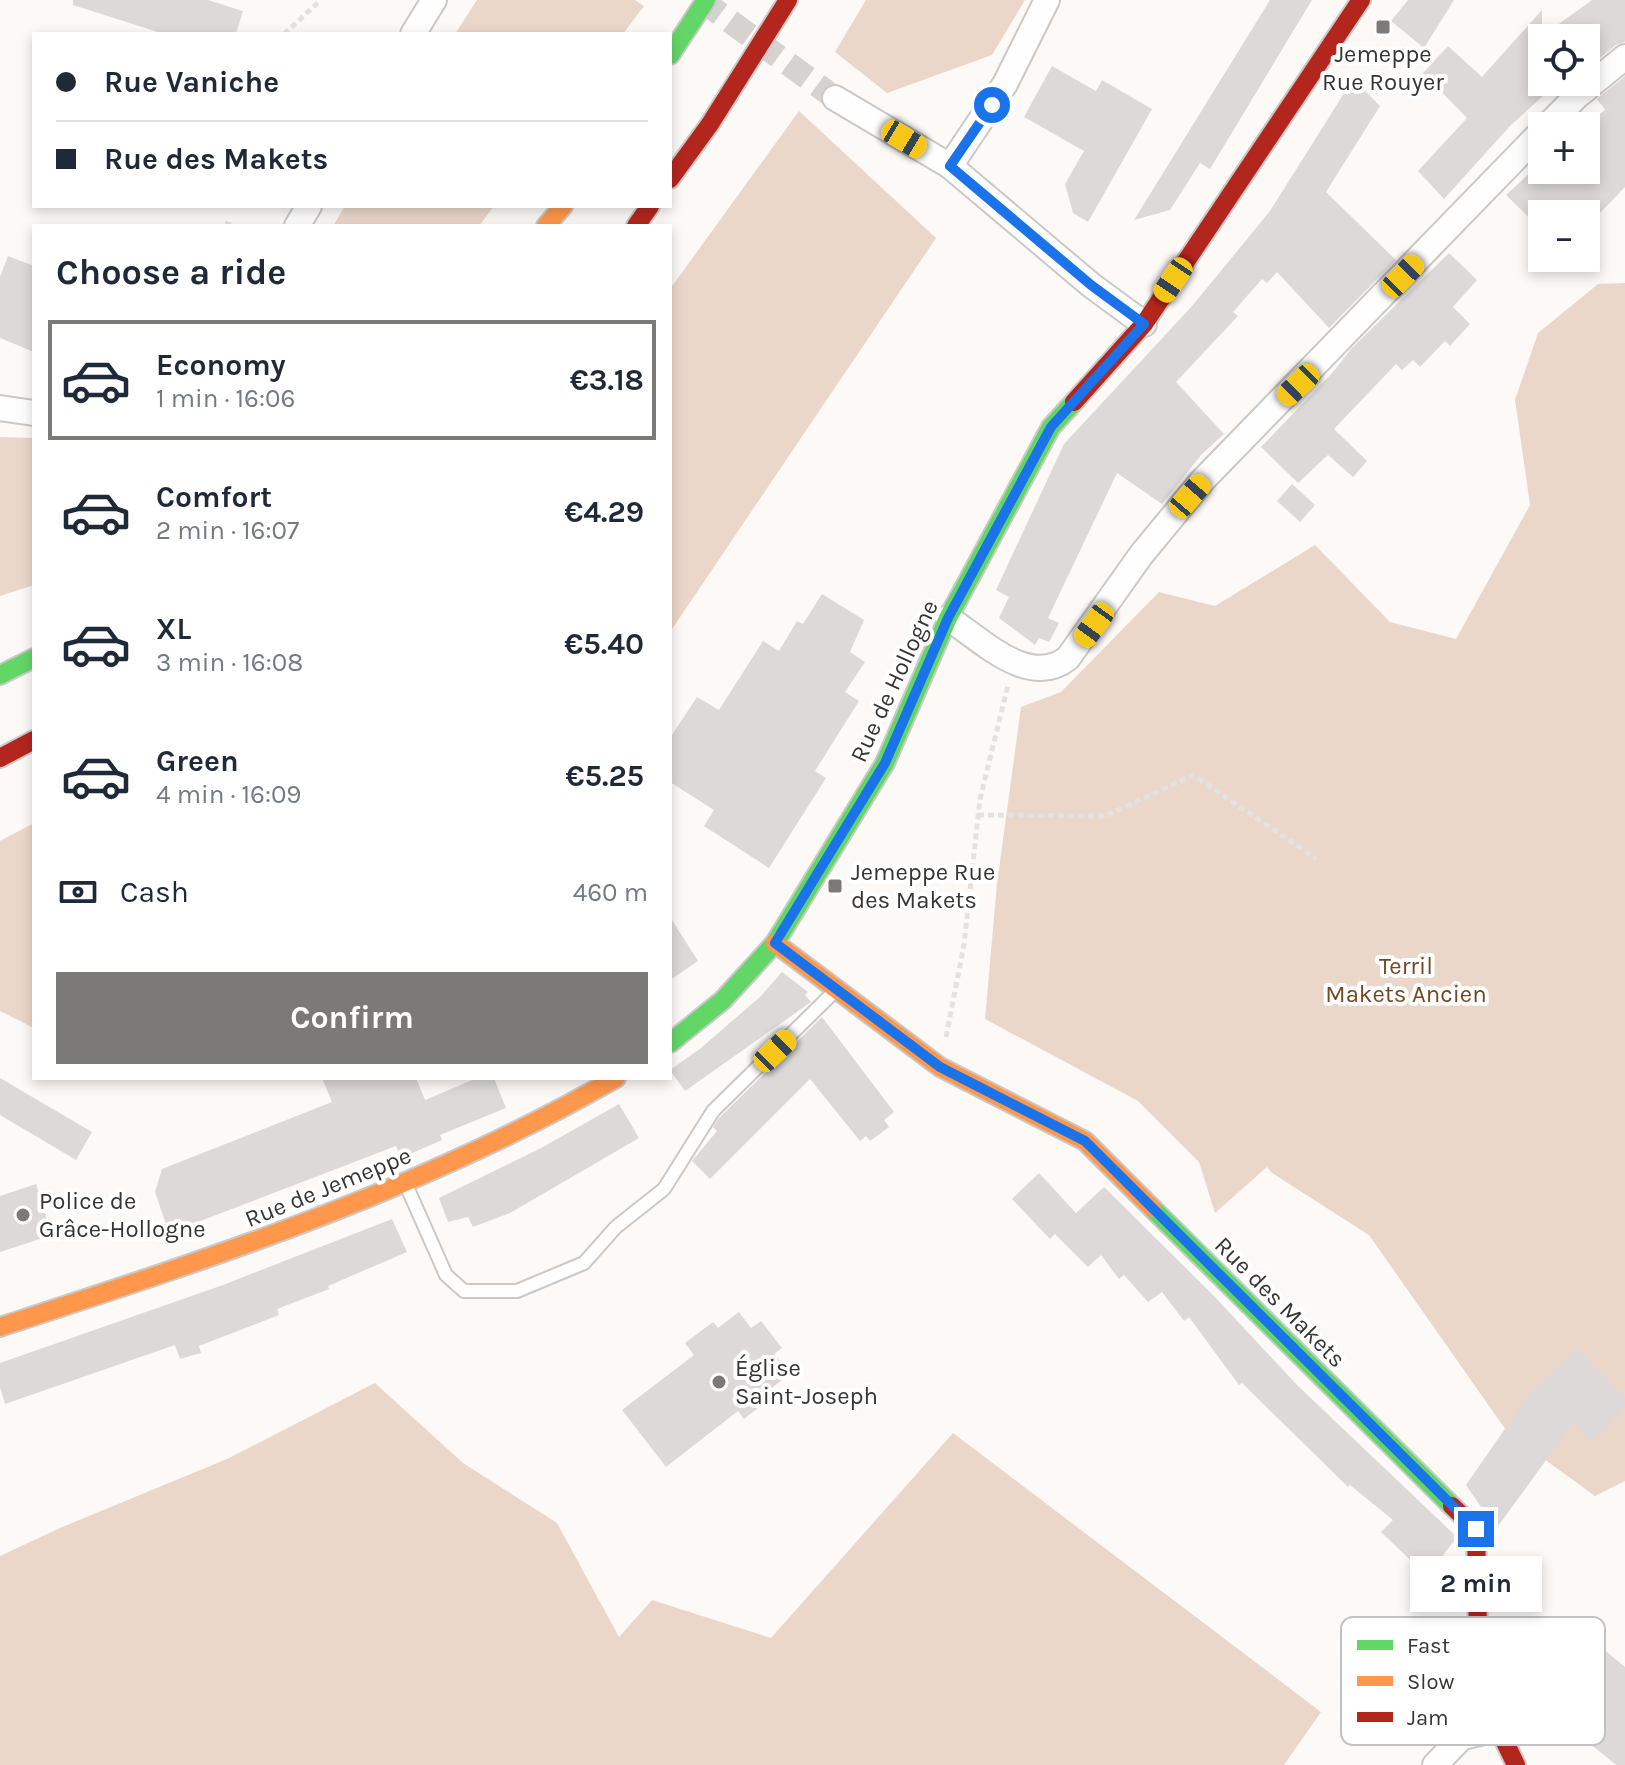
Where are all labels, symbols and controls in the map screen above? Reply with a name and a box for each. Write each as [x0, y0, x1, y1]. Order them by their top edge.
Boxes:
marker: Jemeppe Rue Rouyer [1374, 18, 1392, 36]
map controls [1528, 24, 1600, 272]
button: locate [1528, 24, 1600, 96]
place label: Jemeppe Rue Rouyer [1322, 40, 1444, 96]
text: Rue Vaniche [104, 64, 279, 100]
route start [974, 87, 1010, 123]
button: + [1528, 112, 1600, 184]
car [877, 116, 931, 162]
text: Rue des Makets [104, 141, 328, 177]
button: − [1528, 200, 1600, 272]
car [1378, 250, 1428, 302]
text: Choose a ride [56, 251, 286, 293]
car [1150, 253, 1196, 307]
icon: car [60, 344, 132, 416]
text: Economy [156, 347, 286, 383]
car [1272, 360, 1324, 410]
text: €3.18 [570, 362, 644, 398]
text: 1 min · 16:06 [156, 383, 295, 414]
car [1165, 470, 1215, 522]
icon: car [60, 476, 132, 548]
text: Comfort [156, 479, 272, 515]
text: €4.29 [564, 494, 644, 530]
text: 2 min · 16:07 [156, 515, 299, 546]
street label: Rue de Hollogne [844, 596, 944, 766]
car [1070, 599, 1118, 651]
icon: car [60, 608, 132, 680]
text: XL [156, 611, 191, 647]
text: €5.40 [564, 626, 644, 662]
text: 3 min · 16:08 [156, 647, 303, 678]
icon: car [60, 740, 132, 812]
text: Green [156, 743, 239, 779]
text: €5.25 [565, 758, 644, 794]
text: 4 min · 16:09 [156, 779, 301, 810]
place label: Jemeppe Rue des Makets [851, 858, 995, 914]
icon: cash [56, 870, 100, 914]
text: Cash [120, 874, 189, 910]
text: 460 m [573, 877, 648, 908]
marker: Jemeppe Rue des Makets [826, 877, 844, 895]
park label: Terril Makets Ancien [1325, 952, 1487, 1008]
button: Confirm [56, 972, 648, 1064]
car [749, 1026, 801, 1076]
street label: Rue de Jemeppe [241, 1141, 415, 1233]
place label: Police de Grâce-Hollogne [39, 1187, 205, 1243]
marker: Police de Grâce-Hollogne [14, 1206, 32, 1224]
street label: Rue des Makets [1209, 1231, 1351, 1373]
place label: Église Saint-Joseph [735, 1353, 878, 1410]
marker: Église Saint-Joseph [710, 1373, 728, 1391]
route end [1458, 1511, 1494, 1547]
callout: 2 min [1410, 1557, 1542, 1613]
text: 2 min [1440, 1568, 1512, 1599]
legend [1341, 1617, 1605, 1745]
text: Fast [1407, 1633, 1450, 1659]
text: Slow [1407, 1669, 1454, 1695]
text: Jam [1407, 1705, 1449, 1731]

